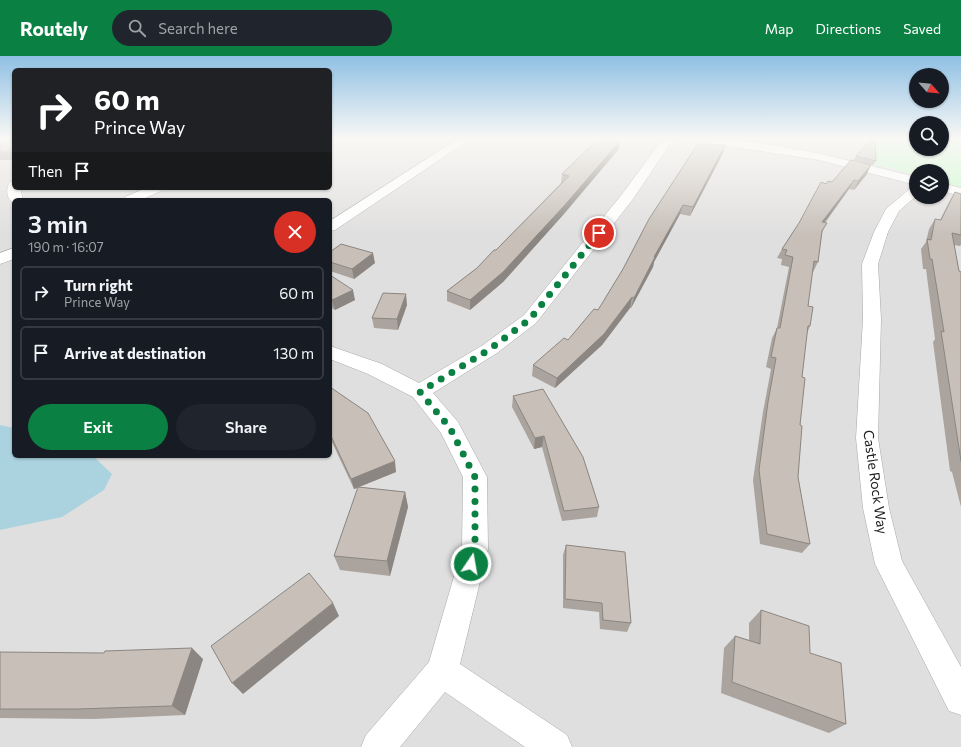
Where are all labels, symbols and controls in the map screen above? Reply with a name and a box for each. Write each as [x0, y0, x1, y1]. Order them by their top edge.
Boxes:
search box [112, 10, 392, 46]
text: Routely [20, 17, 88, 40]
icon: search [126, 17, 148, 39]
text: Search here [158, 19, 238, 37]
text: Map [765, 20, 794, 37]
text: Directions [816, 20, 881, 37]
text: Saved [903, 20, 941, 37]
north arrow [909, 68, 949, 108]
map controls [909, 68, 949, 204]
text: 60 m [94, 82, 160, 116]
icon: right [28, 84, 80, 136]
text: Prince Way [94, 116, 185, 138]
button: search [909, 116, 949, 156]
icon: arrive [71, 160, 93, 182]
text: Then [28, 162, 63, 180]
button: layers [909, 164, 949, 204]
text: 3 min [28, 209, 88, 238]
button: close [274, 211, 316, 253]
pin [582, 216, 616, 250]
icon: arrive [588, 222, 610, 244]
text: 190 m · 16:07 [28, 239, 104, 255]
text: Turn right [64, 276, 133, 294]
icon: right [30, 282, 52, 304]
text: 60 m [279, 284, 314, 302]
text: Prince Way [64, 294, 130, 310]
icon: arrive [30, 342, 52, 364]
text: Arrive at destination [64, 344, 206, 362]
text: 130 m [273, 344, 314, 362]
button: Exit [28, 404, 168, 450]
button: Share [176, 404, 316, 450]
street label: Castle Rock Way [860, 429, 892, 535]
position arrow [450, 543, 492, 585]

